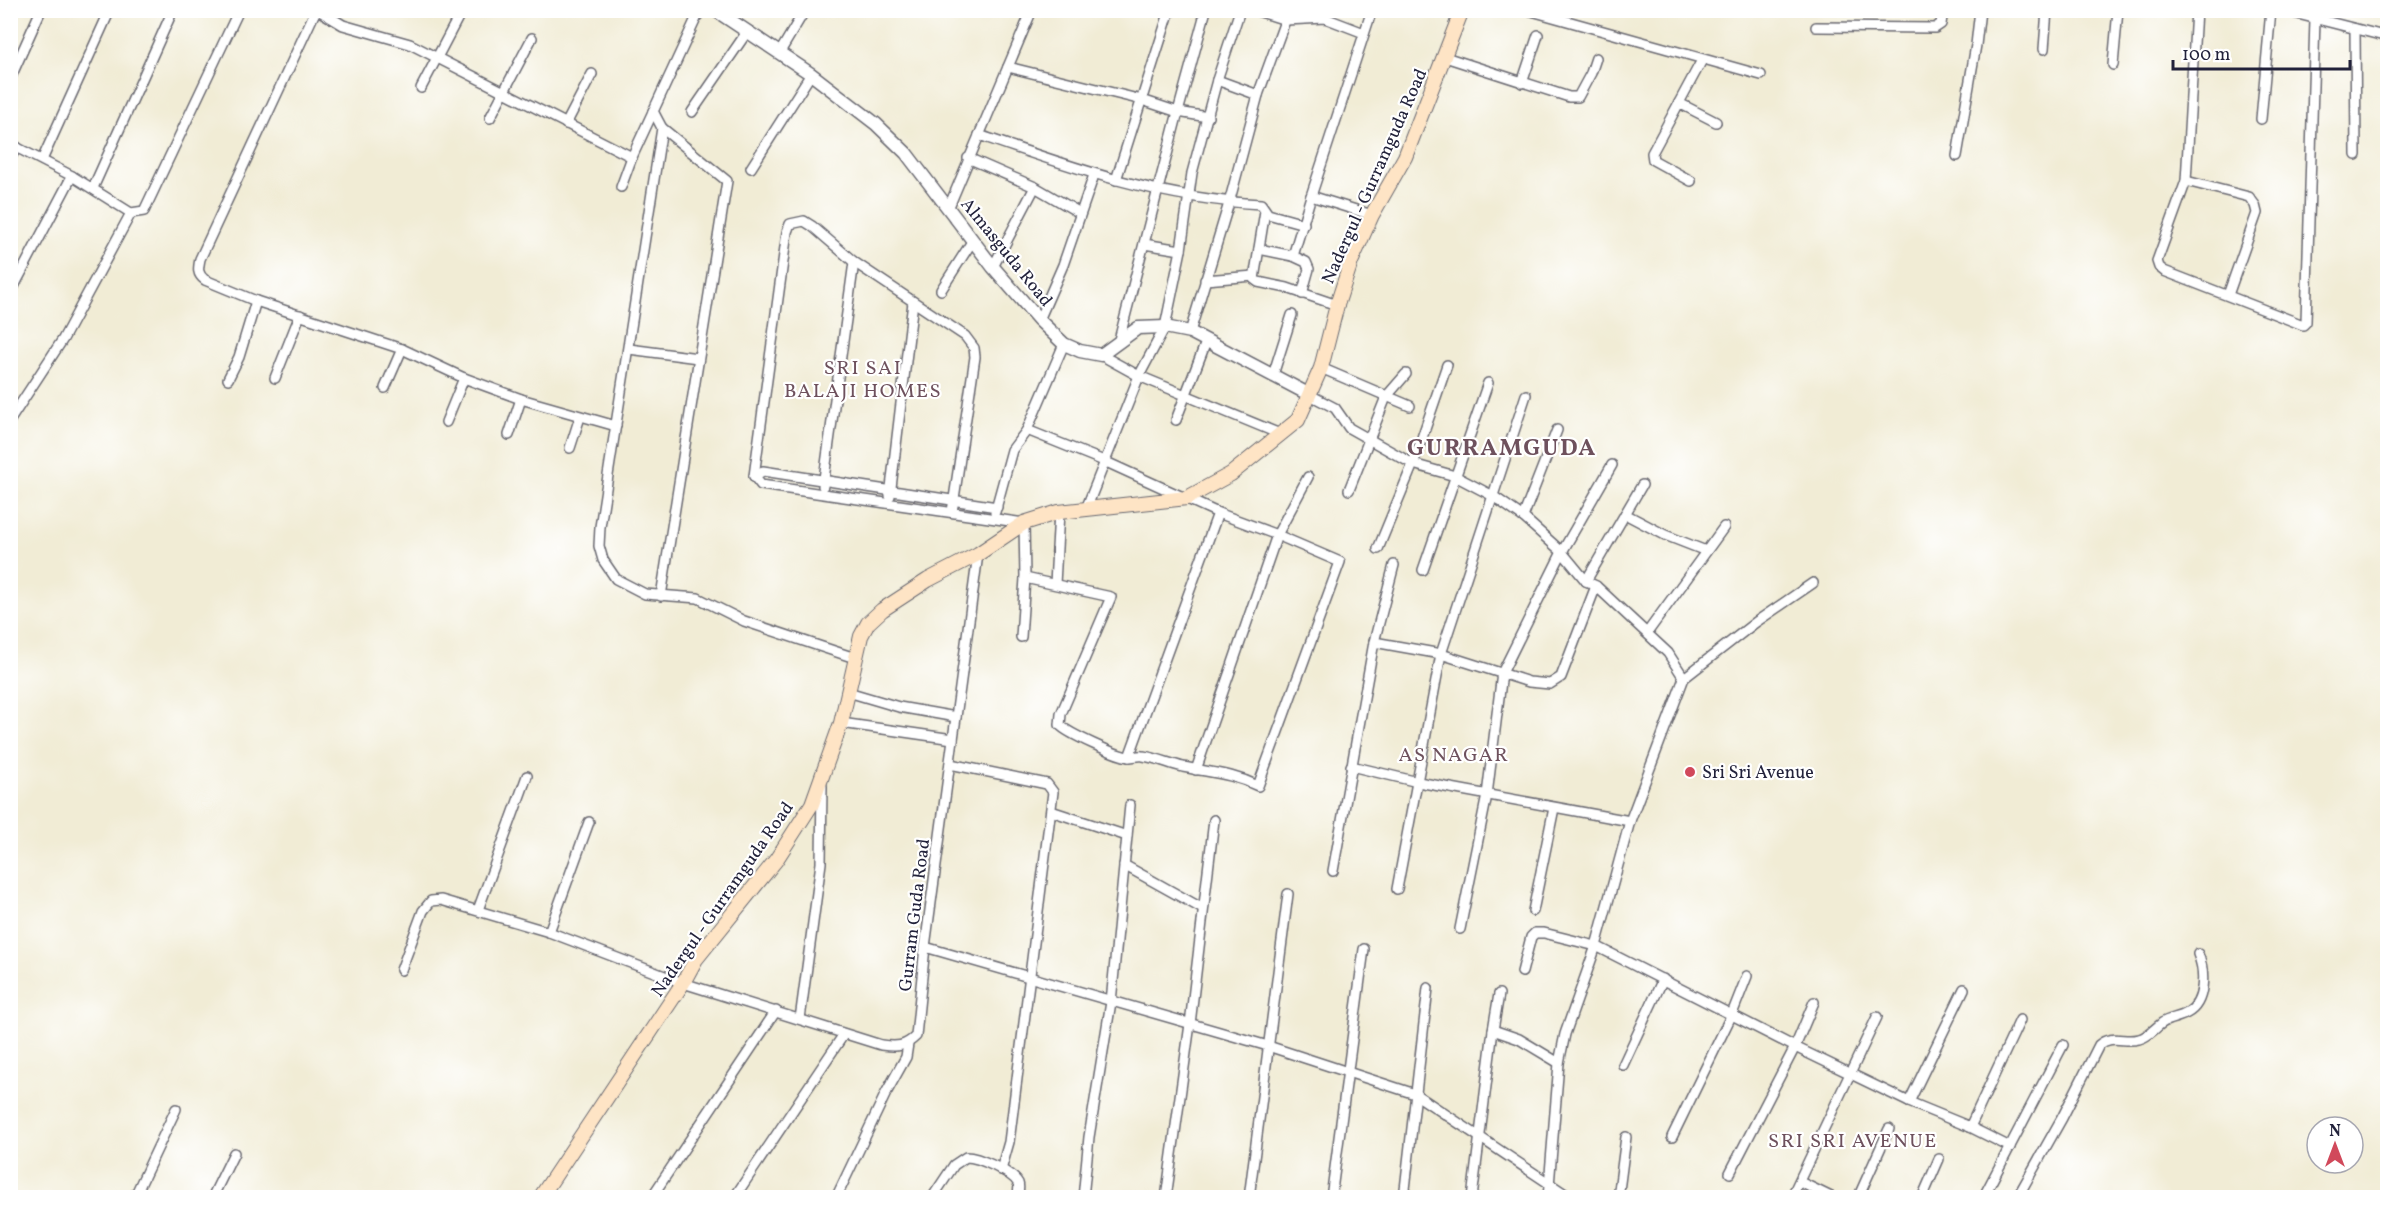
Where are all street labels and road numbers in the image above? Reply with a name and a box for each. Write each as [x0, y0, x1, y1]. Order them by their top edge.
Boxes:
street label: Nadergul - Gurramguda Road [1317, 65, 1434, 288]
street label: Almasguda Road [954, 193, 1058, 313]
street label: Nadergul - Gurramguda Road [646, 797, 800, 1003]
street label: Gurram Guda Road [894, 837, 937, 993]

